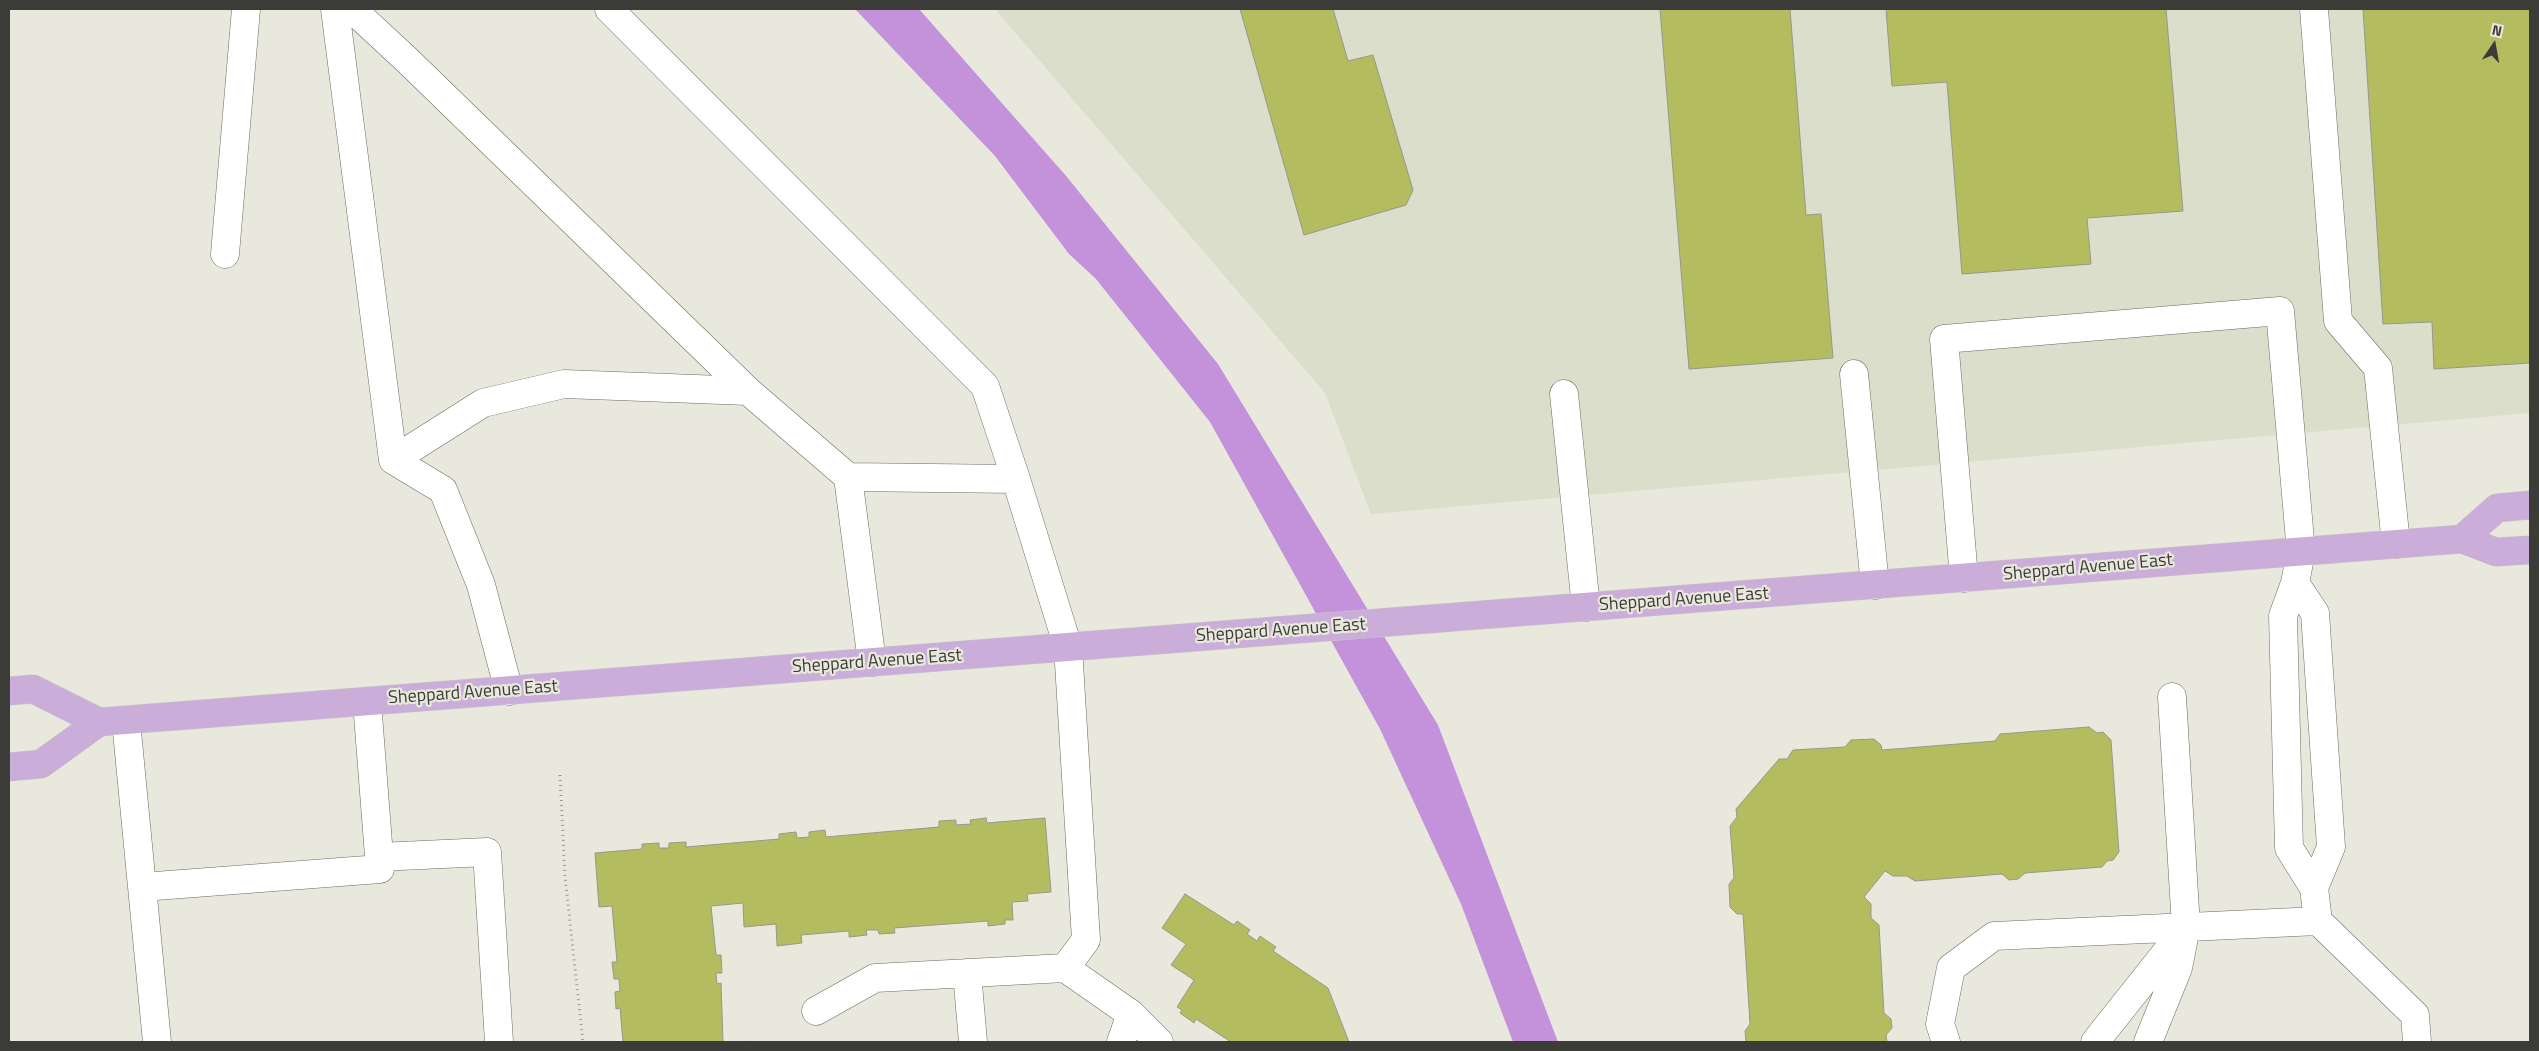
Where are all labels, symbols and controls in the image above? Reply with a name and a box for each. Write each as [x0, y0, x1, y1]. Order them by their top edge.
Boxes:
text: N [2490, 19, 2504, 41]
north arrow [2469, 20, 2519, 70]
street label: Sheppard Avenue East [2002, 550, 2174, 586]
street label: Sheppard Avenue East [1599, 583, 1769, 617]
street label: Sheppard Avenue East [1196, 614, 1366, 648]
street label: Sheppard Avenue East [792, 645, 962, 679]
street label: Sheppard Avenue East [388, 676, 558, 710]

